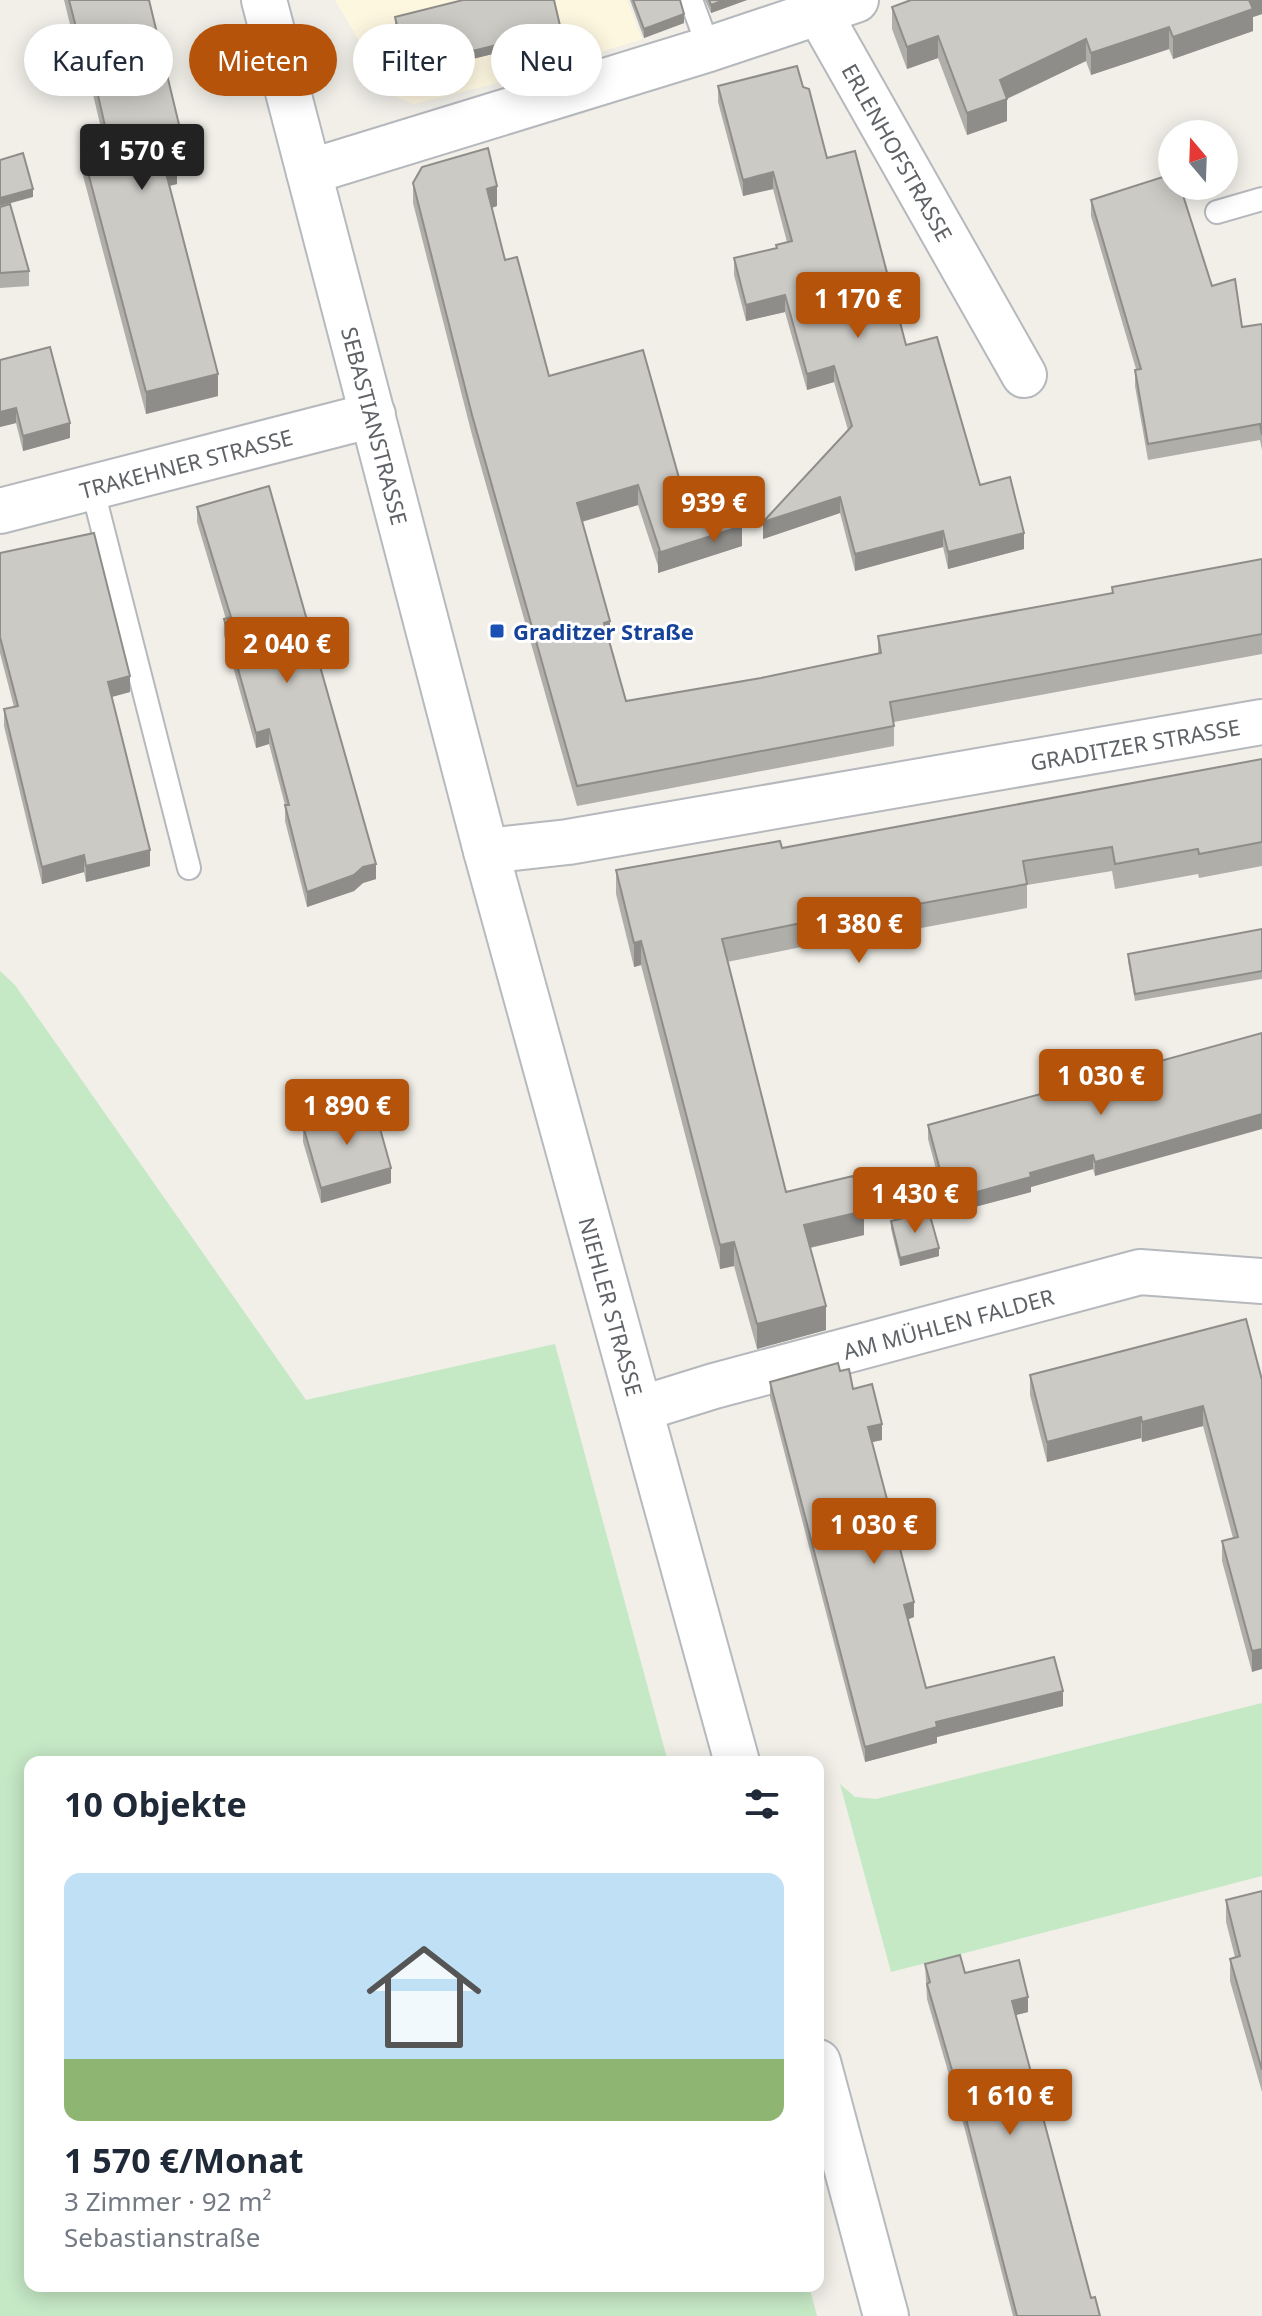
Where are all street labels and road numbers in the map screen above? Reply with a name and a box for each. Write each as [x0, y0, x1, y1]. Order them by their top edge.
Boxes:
street label: ERLENHOFSTRASSE [836, 58, 960, 247]
street label: SEBASTIANSTRASSE [335, 323, 415, 528]
street label: TRAKEHNER STRASSE [76, 421, 296, 505]
street label: GRADITZER STRASSE [1028, 711, 1242, 777]
street label: NIEHLER STRASSE [573, 1214, 650, 1399]
street label: AM MÜHLEN FALDER [840, 1281, 1057, 1366]

